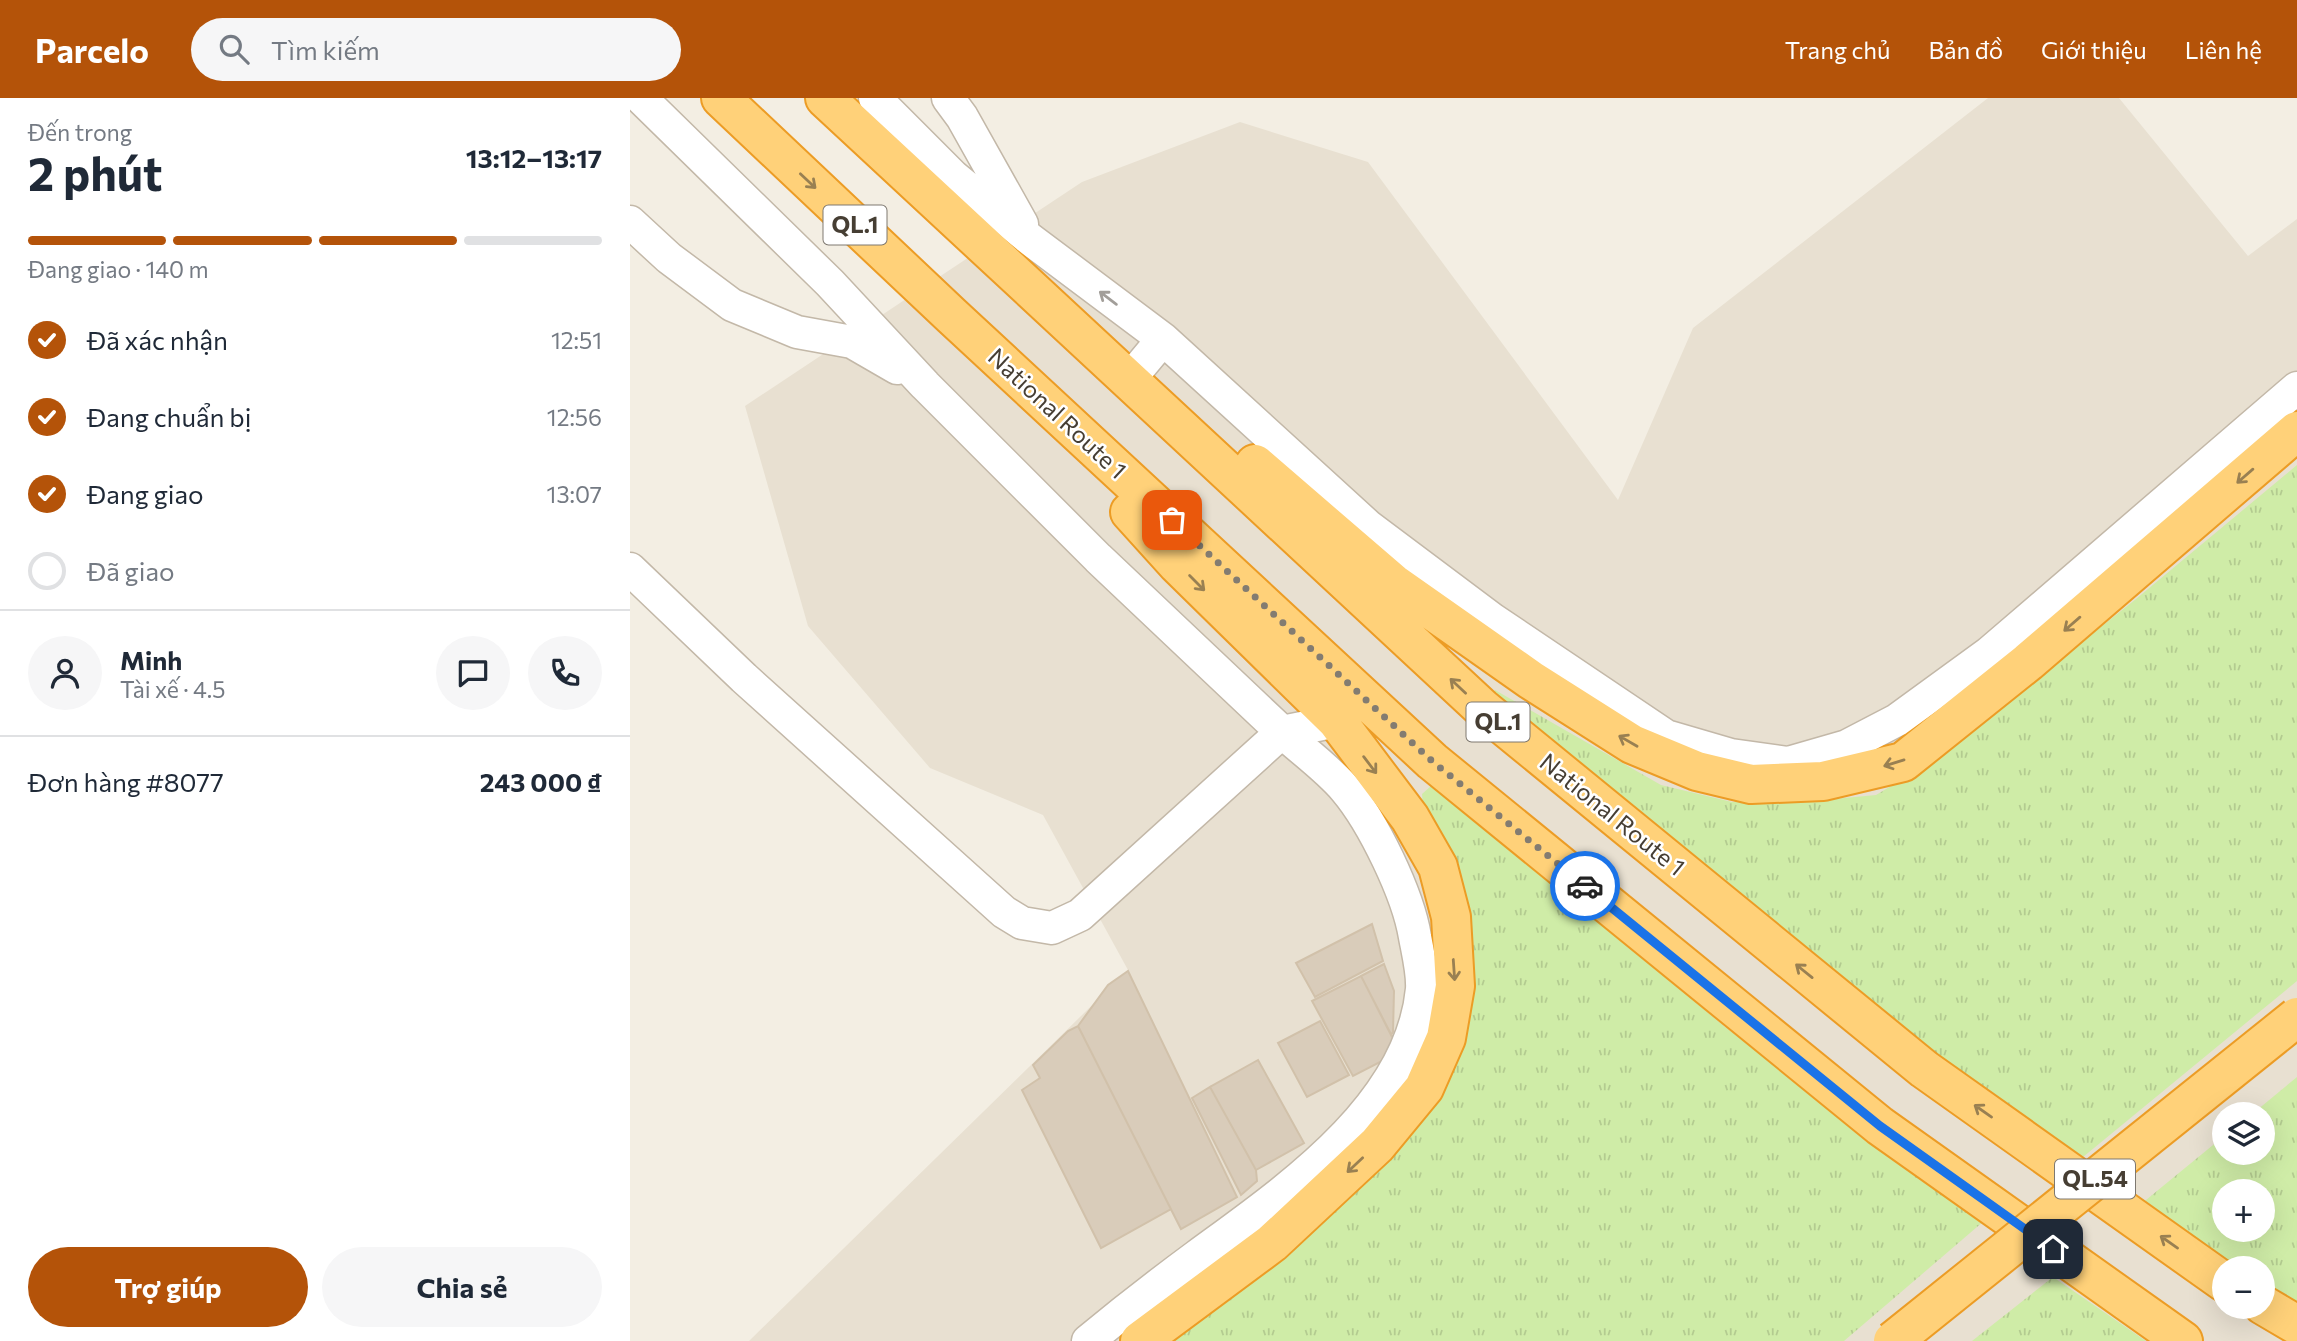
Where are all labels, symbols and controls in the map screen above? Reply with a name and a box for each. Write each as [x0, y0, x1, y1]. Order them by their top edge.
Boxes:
search box [191, 18, 681, 81]
text: Parcelo [35, 29, 149, 70]
icon: search [215, 30, 253, 68]
text: Tìm kiếm [271, 34, 380, 65]
text: Trang chủ [1785, 35, 1891, 64]
text: Bản đồ [1929, 35, 2003, 64]
text: Giới thiệu [2041, 35, 2147, 64]
text: Liên hệ [2185, 35, 2262, 64]
text: Đến trong [28, 118, 132, 146]
text: 13:12–13:17 [466, 142, 602, 173]
text: 2 phút [28, 144, 162, 200]
one-way arrow [799, 172, 816, 189]
road number: QL.1 [824, 206, 886, 244]
text: Đang giao · 140 m [28, 255, 209, 283]
one-way arrow [1099, 291, 1118, 306]
icon: check [28, 321, 66, 359]
text: Đã xác nhận [87, 324, 228, 355]
text: 12:51 [551, 326, 602, 354]
street label: National Route 1 [983, 342, 1133, 484]
icon: check [28, 398, 66, 436]
text: Đang chuẩn bị [87, 401, 251, 432]
text: 12:56 [547, 403, 602, 431]
one-way arrow [2236, 468, 2254, 484]
icon: check [28, 475, 66, 513]
text: Đang giao [87, 478, 204, 509]
text: 13:07 [547, 480, 602, 508]
pin [1142, 490, 1202, 550]
icon: bag [1153, 501, 1191, 539]
text: Đã giao [87, 555, 175, 586]
one-way arrow [1188, 575, 1205, 592]
one-way arrow [2064, 616, 2082, 632]
button: person [28, 636, 102, 710]
button: chat [436, 636, 510, 710]
button: phone [528, 636, 602, 710]
text: Minh [120, 644, 182, 675]
text: Tài xế · 4.5 [120, 675, 225, 703]
one-way arrow [1450, 678, 1467, 695]
road number: QL.1 [1466, 702, 1530, 742]
one-way arrow [1618, 734, 1638, 748]
street label: National Route 1 [1535, 746, 1691, 881]
one-way arrow [1363, 755, 1378, 774]
one-way arrow [1883, 758, 1905, 771]
text: Đơn hàng #8077 [28, 766, 224, 797]
text: 243 000 ₫ [480, 766, 602, 797]
courier [1550, 851, 1620, 921]
icon: car [1566, 867, 1604, 905]
one-way arrow [1448, 958, 1461, 981]
one-way arrow [1795, 963, 1813, 979]
map controls [2212, 1102, 2275, 1319]
button: layers [2212, 1102, 2275, 1165]
one-way arrow [1974, 1104, 1993, 1118]
one-way arrow [1347, 1157, 1364, 1174]
road number: QL.54 [2055, 1160, 2135, 1198]
button: + [2212, 1179, 2275, 1242]
pin [2023, 1219, 2083, 1279]
icon: home [2034, 1230, 2072, 1268]
one-way arrow [2160, 1235, 2179, 1249]
button: Trợ giúp [28, 1247, 308, 1327]
button: Chia sẻ [322, 1247, 602, 1327]
button: − [2212, 1256, 2275, 1319]

